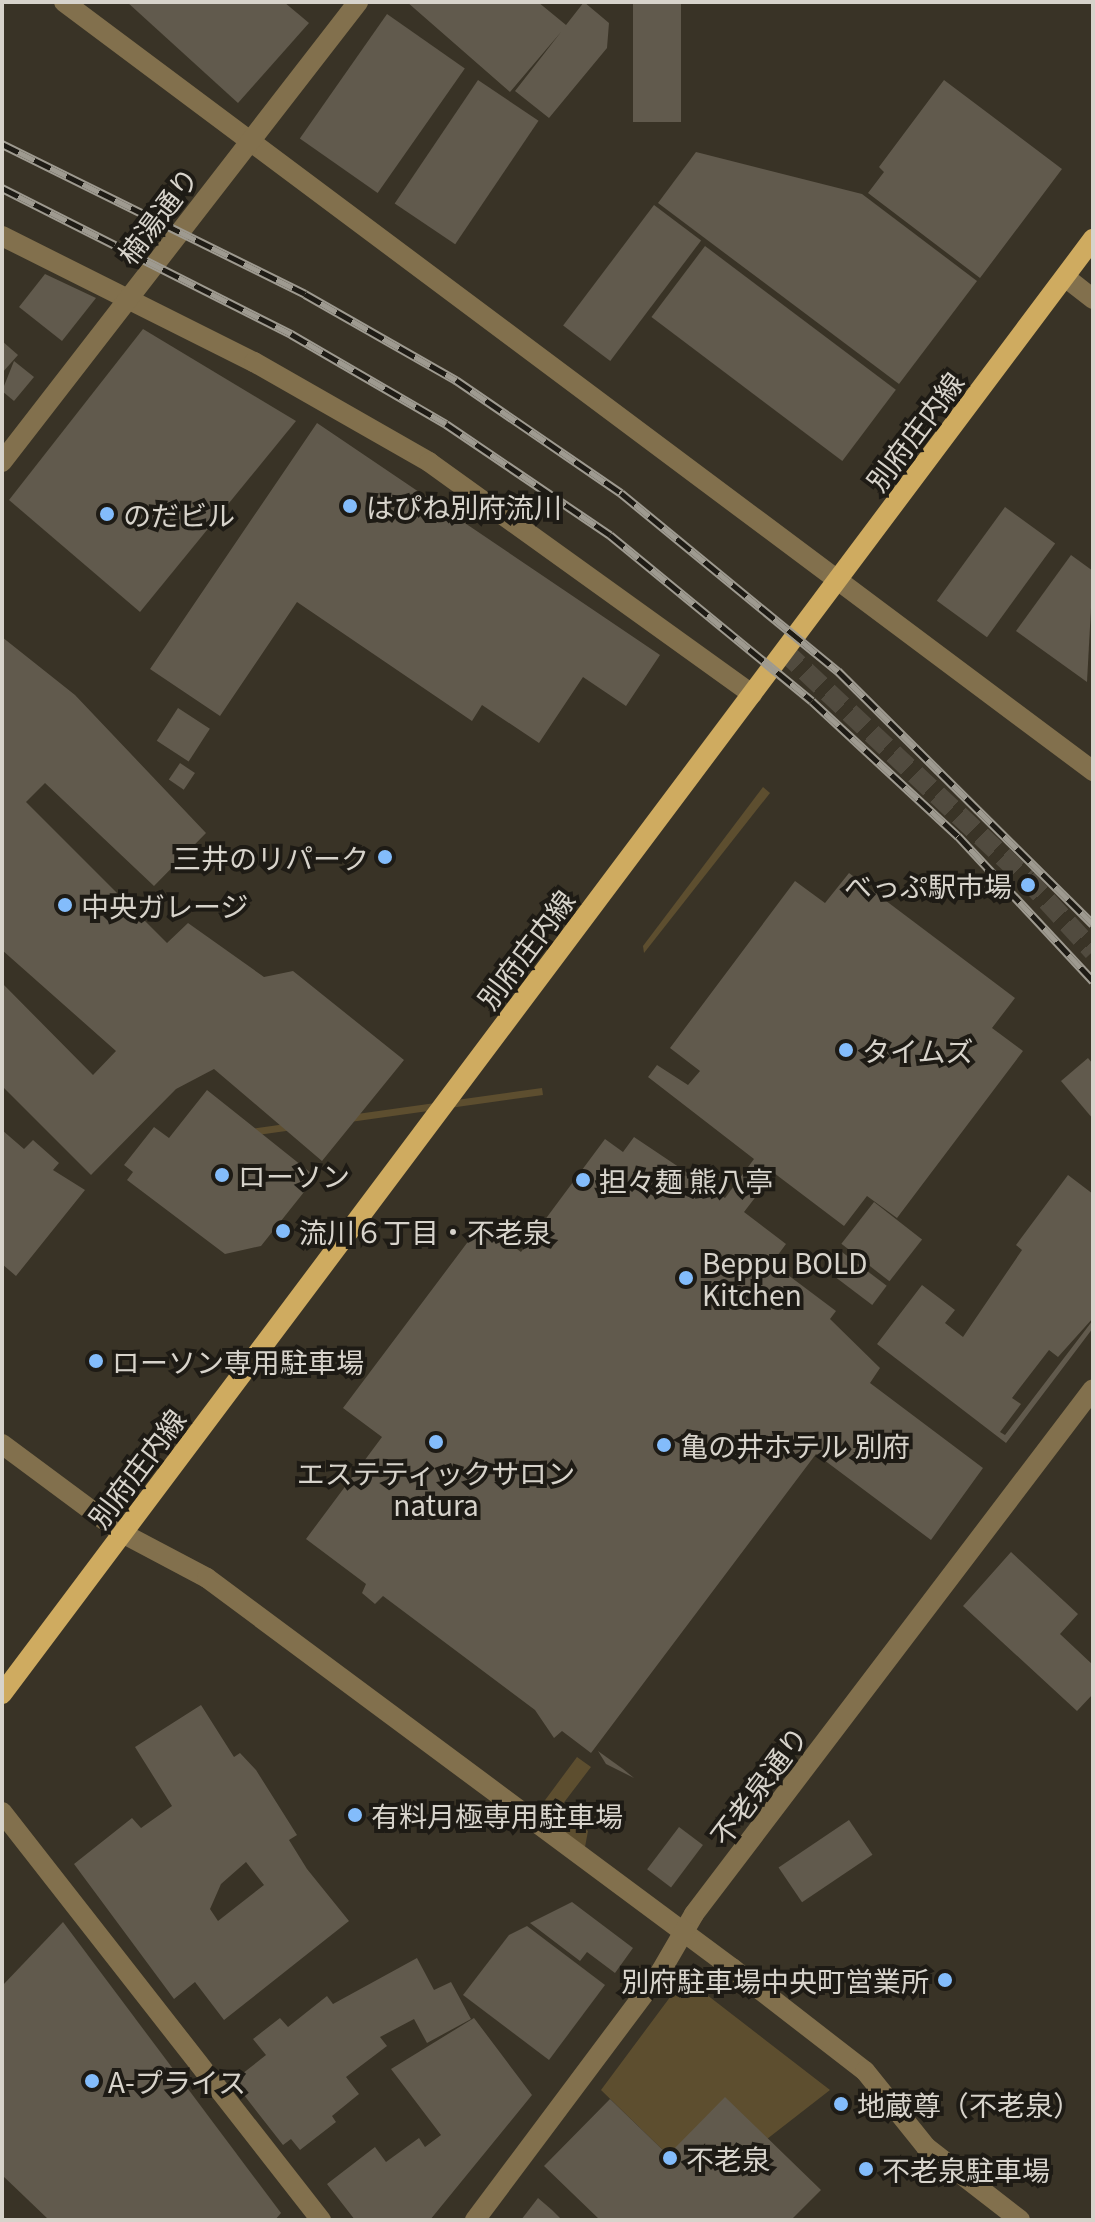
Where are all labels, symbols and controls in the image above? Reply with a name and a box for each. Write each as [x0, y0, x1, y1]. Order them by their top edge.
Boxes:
street label: 楠湯通り [110, 160, 204, 270]
street label: 別府庄内線 [858, 365, 970, 497]
place label: はぴね別府流川 [366, 489, 562, 523]
place label: のだビル [123, 497, 235, 531]
marker: はぴね別府流川 [341, 497, 359, 515]
marker: のだビル [98, 505, 116, 523]
place label: 三井のリパーク [173, 840, 369, 874]
marker: 三井のリパーク [376, 848, 394, 866]
place label: べっぷ駅市場 [844, 868, 1012, 902]
marker: べっぷ駅市場 [1019, 876, 1037, 894]
street label: 別府庄内線 [469, 883, 581, 1015]
place label: 中央ガレージ [81, 888, 249, 922]
marker: 中央ガレージ [56, 896, 74, 914]
place label: タイムズ [862, 1033, 974, 1067]
marker: タイムズ [837, 1041, 855, 1059]
place label: ローソン [238, 1158, 350, 1192]
place label: 担々麺 熊八亭 [599, 1163, 773, 1197]
marker: ローソン [213, 1166, 231, 1184]
marker: 担々麺 熊八亭 [574, 1171, 592, 1189]
place label: 流川６丁目・不老泉 [299, 1214, 551, 1248]
marker: 流川６丁目・不老泉 [274, 1222, 292, 1240]
place label: Beppu BOLD Kitchen [702, 1245, 868, 1311]
marker: Beppu BOLD Kitchen [677, 1269, 695, 1287]
place label: ローソン専用駐車場 [112, 1344, 364, 1378]
marker: ローソン専用駐車場 [87, 1352, 105, 1370]
street label: 別府庄内線 [80, 1402, 192, 1534]
place label: 亀の井ホテル 別府 [680, 1428, 910, 1462]
marker: エステティックサロン natura [427, 1433, 445, 1451]
marker: 亀の井ホテル 別府 [655, 1436, 673, 1454]
place label: エステティックサロン natura [296, 1455, 576, 1521]
street label: 不老泉通り [702, 1719, 814, 1851]
place label: 有料月極専用駐車場 [371, 1798, 623, 1832]
marker: 有料月極専用駐車場 [346, 1806, 364, 1824]
place label: 別府駐車場中央町営業所 [621, 1963, 929, 1997]
marker: 別府駐車場中央町営業所 [936, 1971, 954, 1989]
place label: A-プライス [108, 2064, 247, 2098]
marker: A-プライス [83, 2072, 101, 2090]
place label: 地蔵尊（不老泉） [857, 2087, 1081, 2121]
marker: 地蔵尊（不老泉） [832, 2095, 850, 2113]
place label: 不老泉 [686, 2141, 770, 2175]
marker: 不老泉 [661, 2149, 679, 2167]
place label: 不老泉駐車場 [882, 2152, 1050, 2186]
marker: 不老泉駐車場 [857, 2160, 875, 2178]

